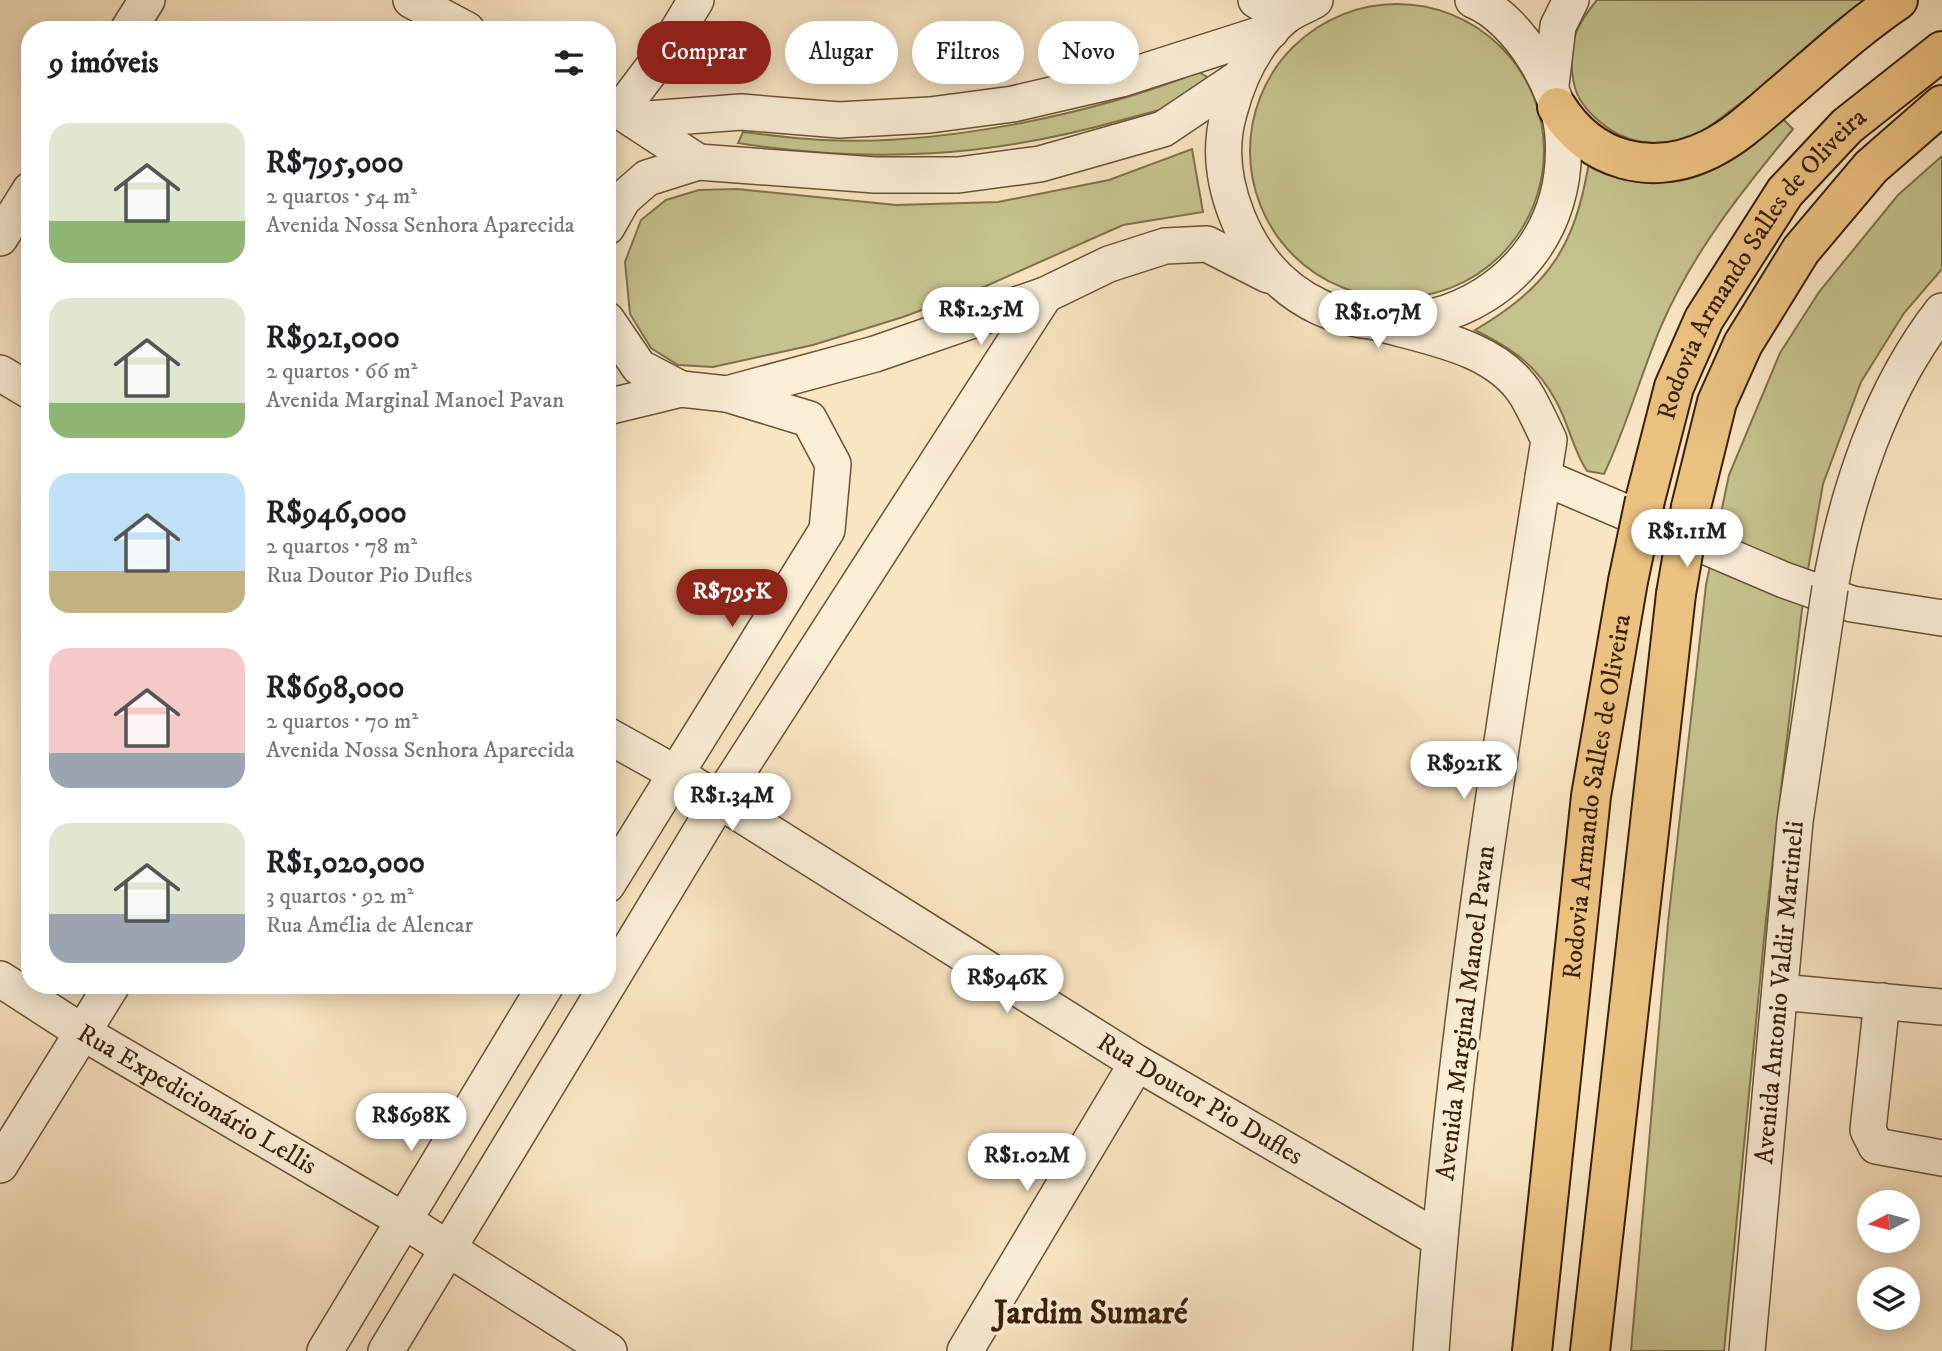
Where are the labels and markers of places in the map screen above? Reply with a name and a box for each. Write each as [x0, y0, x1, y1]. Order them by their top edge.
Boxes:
pin: R$1.25M [916, 288, 1046, 347]
pin: R$1.07M [1313, 290, 1443, 350]
pin: R$1.11M [1622, 510, 1752, 569]
pin: R$795K [675, 570, 789, 629]
pin: R$921K [1407, 742, 1521, 801]
pin: R$1.34M [667, 774, 797, 833]
pin: R$946K [950, 956, 1064, 1015]
pin: R$698K [354, 1094, 468, 1153]
pin: R$1.02M [962, 1134, 1092, 1193]

